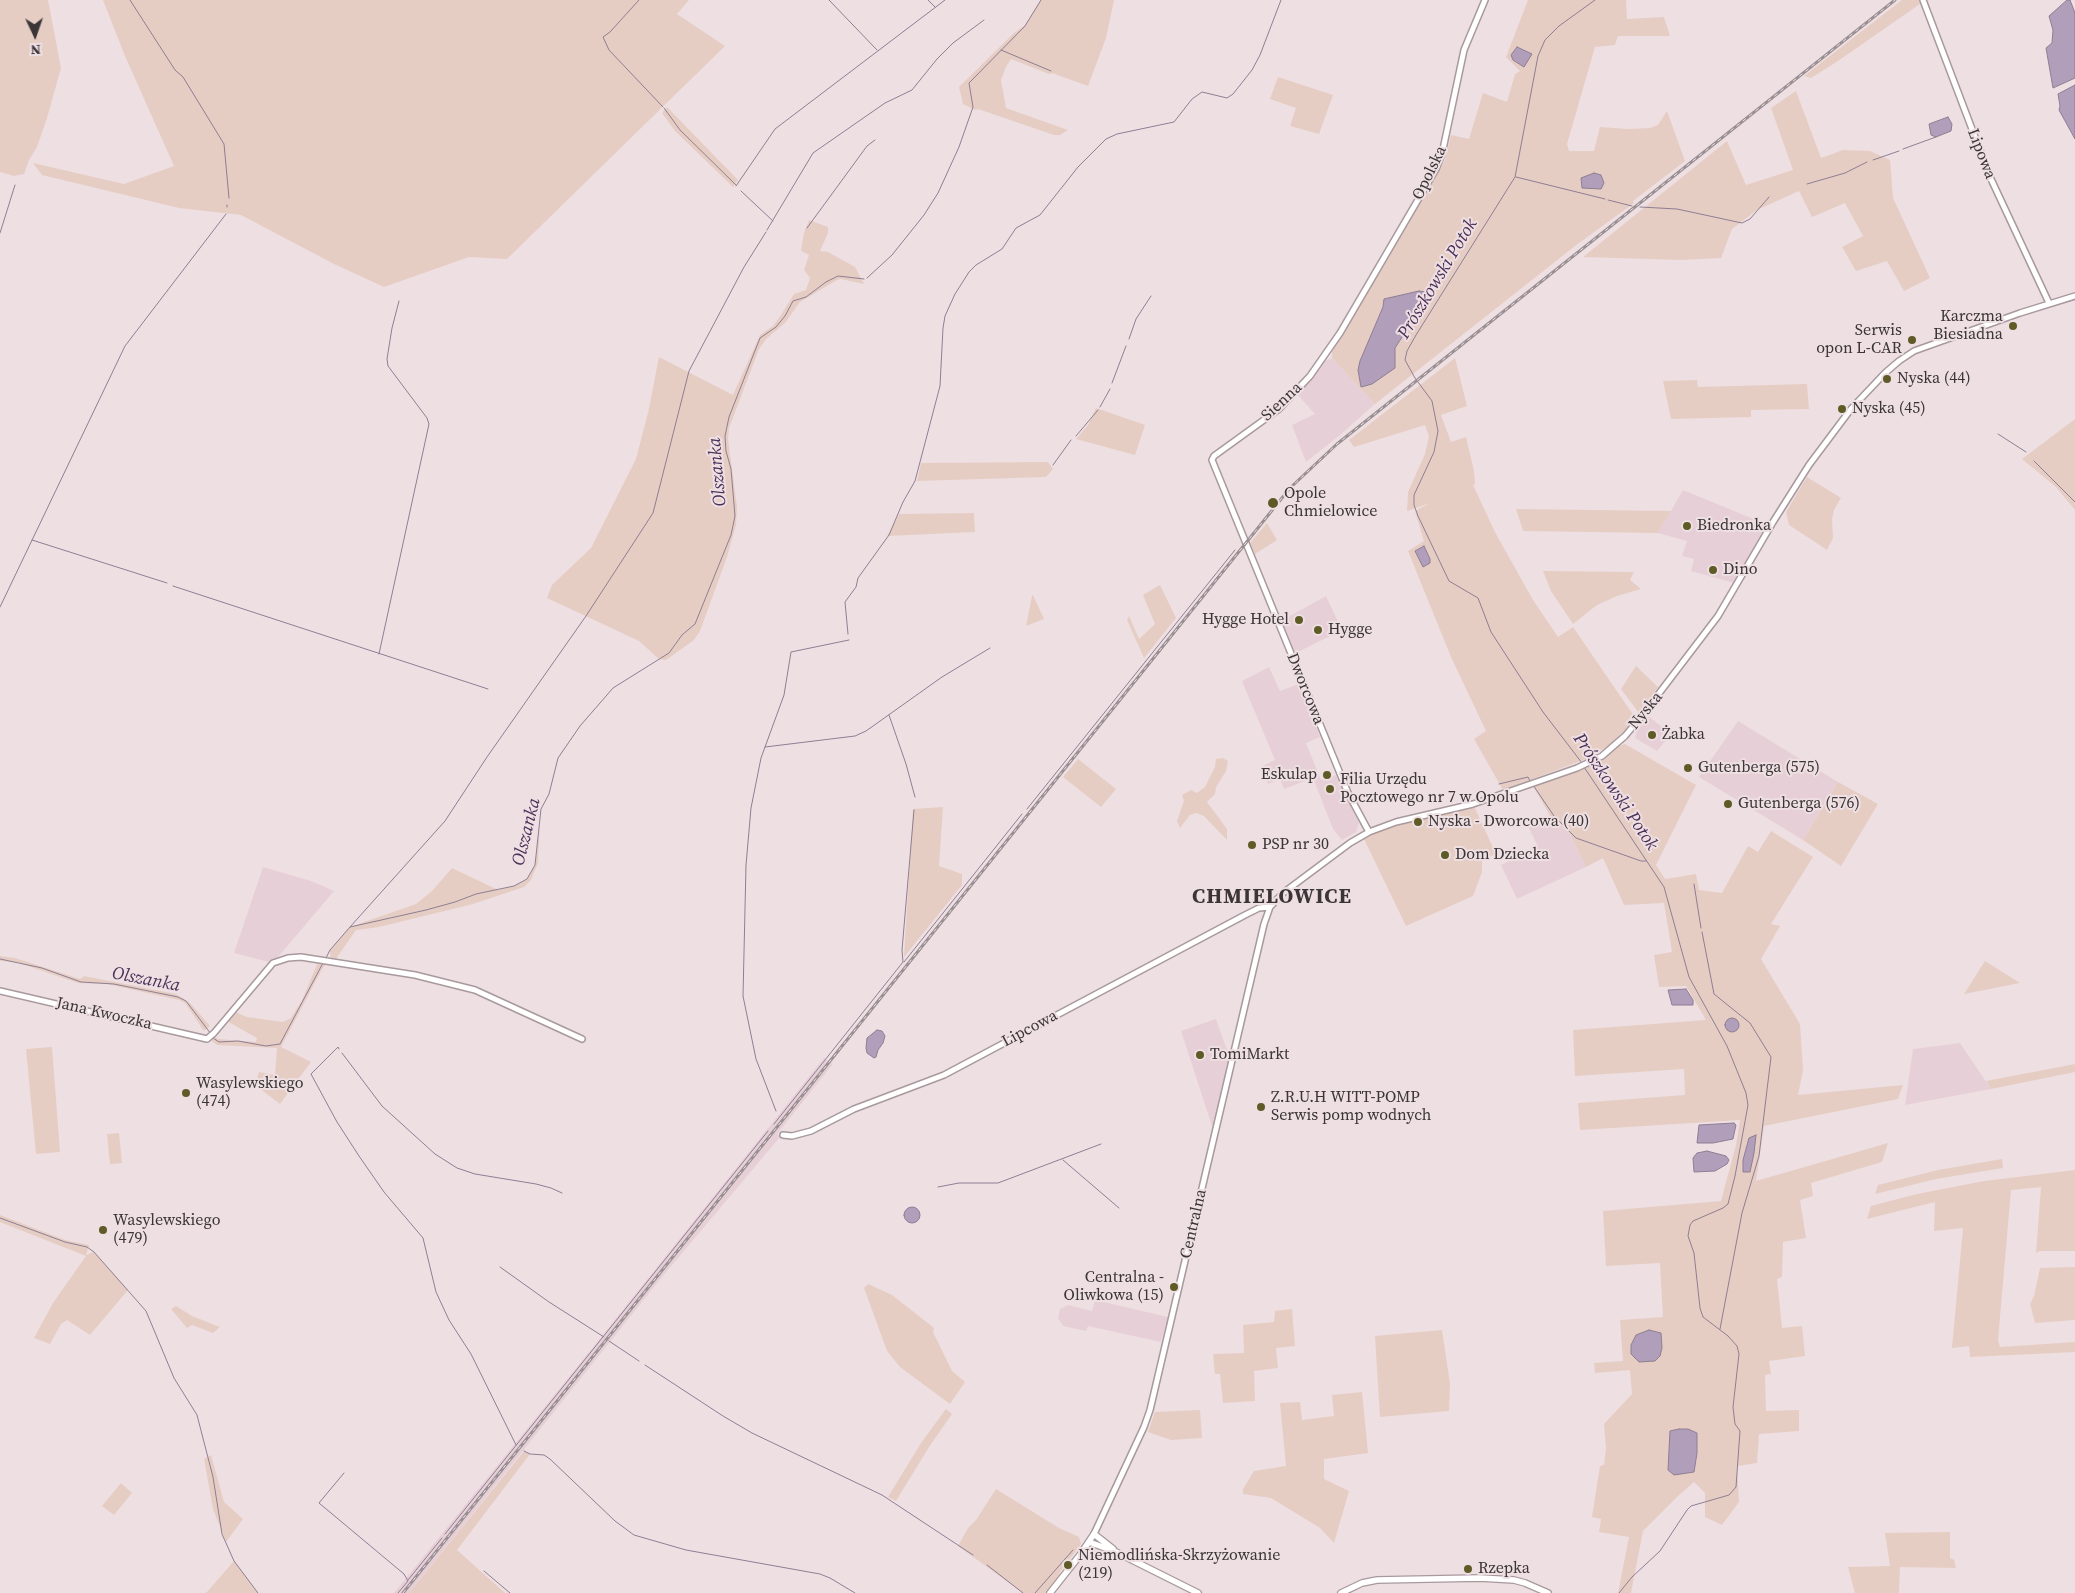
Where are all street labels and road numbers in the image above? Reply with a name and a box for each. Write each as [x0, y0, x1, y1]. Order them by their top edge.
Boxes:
street label: Lipowa [1963, 126, 1999, 182]
street label: Opolska [1409, 143, 1451, 203]
street label: Sienna [1258, 378, 1306, 426]
street label: Dworcowa [1282, 650, 1328, 728]
street label: Nyska [1625, 688, 1667, 734]
street label: Jana Kwoczka [54, 994, 154, 1034]
street label: Lipcowa [999, 1006, 1061, 1052]
street label: Centralna [1177, 1188, 1211, 1260]

